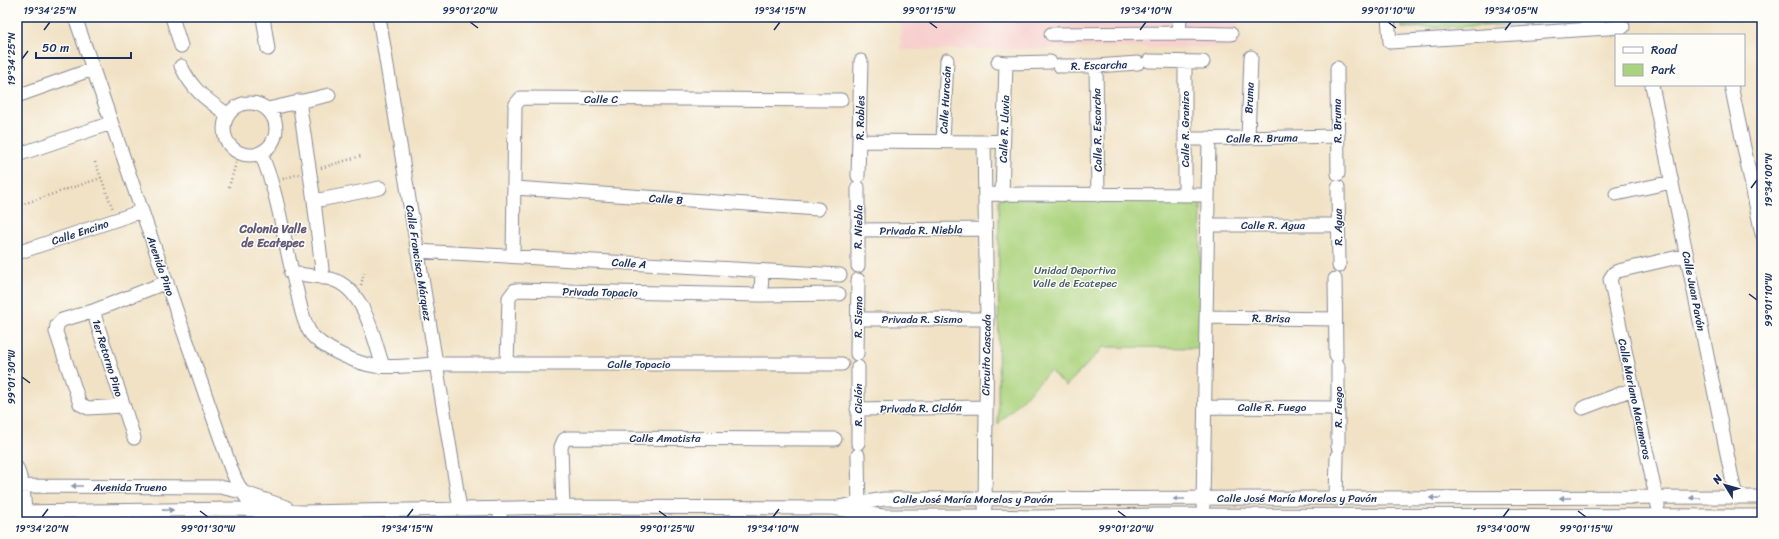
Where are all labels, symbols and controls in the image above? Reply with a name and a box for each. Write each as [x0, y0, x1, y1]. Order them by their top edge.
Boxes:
text: 19°34'25"N [23, 2, 77, 20]
text: 99°01'20"W [443, 2, 498, 20]
text: 19°34'15"N [754, 2, 806, 20]
text: 99°01'15"W [902, 2, 956, 20]
text: 19°34'10"N [1120, 2, 1172, 20]
text: 99°01'10"W [1361, 2, 1415, 20]
text: 19°34'05"N [1484, 2, 1538, 20]
text: 19°34'25"N [3, 32, 21, 86]
scale bar [36, 34, 131, 60]
legend [1615, 34, 1745, 86]
text: 50 m [42, 37, 69, 59]
text: Road [1651, 39, 1678, 61]
street label: R. Escarcha [1071, 55, 1128, 76]
text: Park [1651, 59, 1676, 81]
street label: Calle Huracán [934, 66, 957, 134]
street label: Bruma [1239, 81, 1260, 114]
street label: Calle R. Escarcha [1087, 88, 1108, 172]
street label: Calle C [584, 90, 618, 109]
street label: Calle R. Granizo [1176, 90, 1195, 167]
street label: Calle R. Lluvia [994, 94, 1015, 163]
street label: R. Robles [851, 95, 870, 140]
street label: R. Bruma [1328, 98, 1347, 143]
street label: Calle R. Bruma [1226, 128, 1298, 149]
text: 19°34'00"N [1760, 153, 1778, 207]
street label: Calle B [648, 189, 684, 210]
street label: Calle Francisco Márquez [400, 204, 437, 323]
street label: R. Niebla [849, 204, 868, 249]
street label: R. Agua [1329, 208, 1348, 246]
street label: Calle Encino [49, 214, 112, 251]
street label: Calle R. Agua [1241, 216, 1306, 235]
district label: Colonia Valle de Ecatepec [239, 218, 307, 254]
street label: Privada R. Niebla [879, 220, 963, 241]
street label: Avenida Pino [141, 233, 180, 299]
street label: Calle Juan Pavón [1676, 250, 1711, 333]
street label: Calle A [611, 253, 647, 274]
park label: Unidad Deportiva Valle de Ecatepec [1033, 261, 1118, 293]
text: 99°01'10"W [1760, 273, 1778, 327]
street label: Privada Topacio [562, 282, 638, 303]
street label: R. Sismo [849, 295, 868, 338]
street label: R. Brisa [1252, 309, 1291, 328]
street label: Privada R. Sismo [882, 310, 963, 329]
street label: Circuito Cascada [976, 314, 997, 396]
street label: 1er Retorno Pino [87, 317, 129, 400]
street label: Calle Mariano Matamoros [1612, 337, 1657, 462]
text: 99°01'30"W [3, 349, 21, 404]
street label: Calle Topacio [608, 355, 671, 374]
street label: R. Ciclón [849, 384, 868, 426]
street label: R. Fuego [1329, 386, 1348, 428]
street label: Privada R. Ciclón [880, 398, 962, 419]
street label: Calle R. Fuego [1238, 398, 1307, 417]
street label: Calle Amatista [629, 429, 701, 448]
north arrow [1705, 465, 1745, 505]
text: N [1707, 470, 1728, 489]
street label: Avenida Trueno [92, 478, 167, 497]
one-way arrow [70, 483, 83, 489]
street label: Calle José María Morelos y Pavón [1217, 489, 1377, 508]
street label: Calle José María Morelos y Pavón [893, 490, 1053, 509]
one-way arrow [1428, 495, 1441, 501]
one-way arrow [1558, 495, 1571, 501]
one-way arrow [1688, 495, 1701, 501]
one-way arrow [1172, 496, 1185, 502]
one-way arrow [162, 507, 175, 513]
text: 19°34'20"N [15, 520, 69, 538]
text: 99°01'30"W [181, 520, 236, 538]
text: 19°34'15"N [381, 520, 433, 538]
text: 99°01'25"W [640, 520, 695, 538]
text: 19°34'10"N [747, 520, 799, 538]
text: 99°01'20"W [1099, 520, 1154, 538]
text: 19°34'00"N [1476, 520, 1530, 538]
text: 99°01'15"W [1559, 520, 1613, 538]

